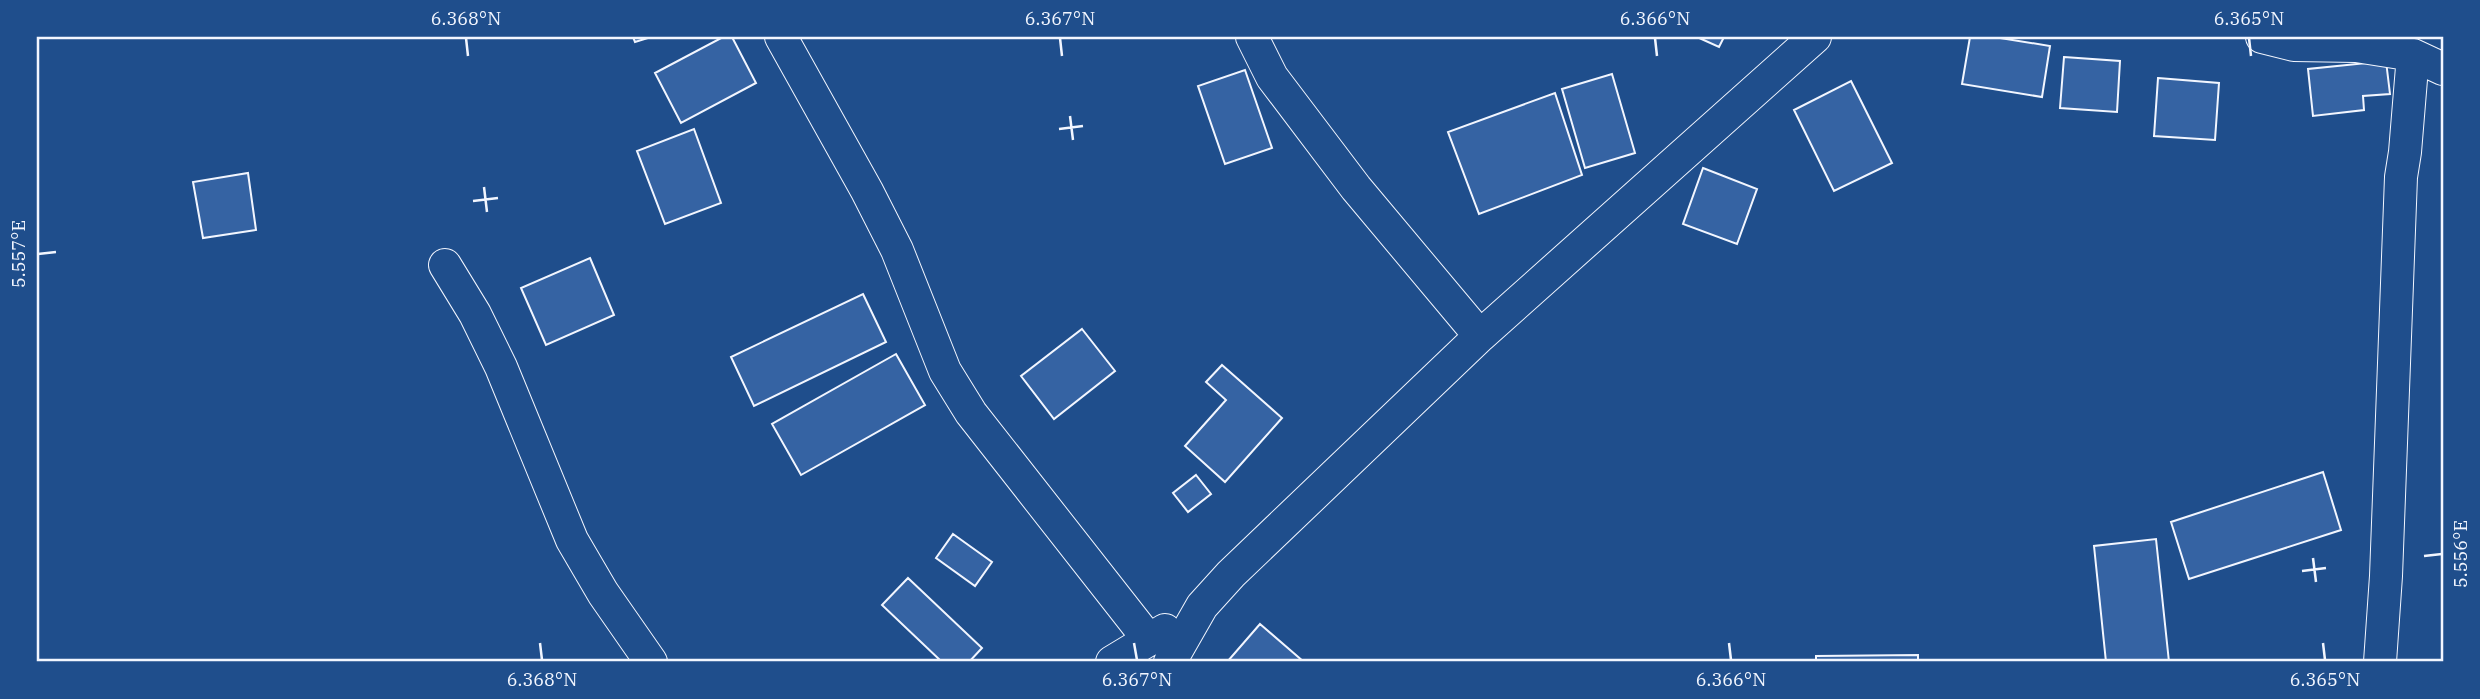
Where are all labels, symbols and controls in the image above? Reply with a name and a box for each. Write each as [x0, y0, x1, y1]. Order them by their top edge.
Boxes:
text: 6.368°N [431, 7, 501, 30]
text: 6.367°N [1025, 7, 1095, 30]
text: 6.366°N [1620, 7, 1690, 30]
text: 6.365°N [2214, 7, 2284, 30]
text: 5.557°E [7, 220, 30, 288]
text: 5.556°E [2449, 520, 2472, 588]
text: 6.368°N [507, 668, 577, 691]
text: 6.367°N [1102, 668, 1172, 691]
text: 6.366°N [1696, 668, 1766, 691]
text: 6.365°N [2290, 668, 2360, 691]

